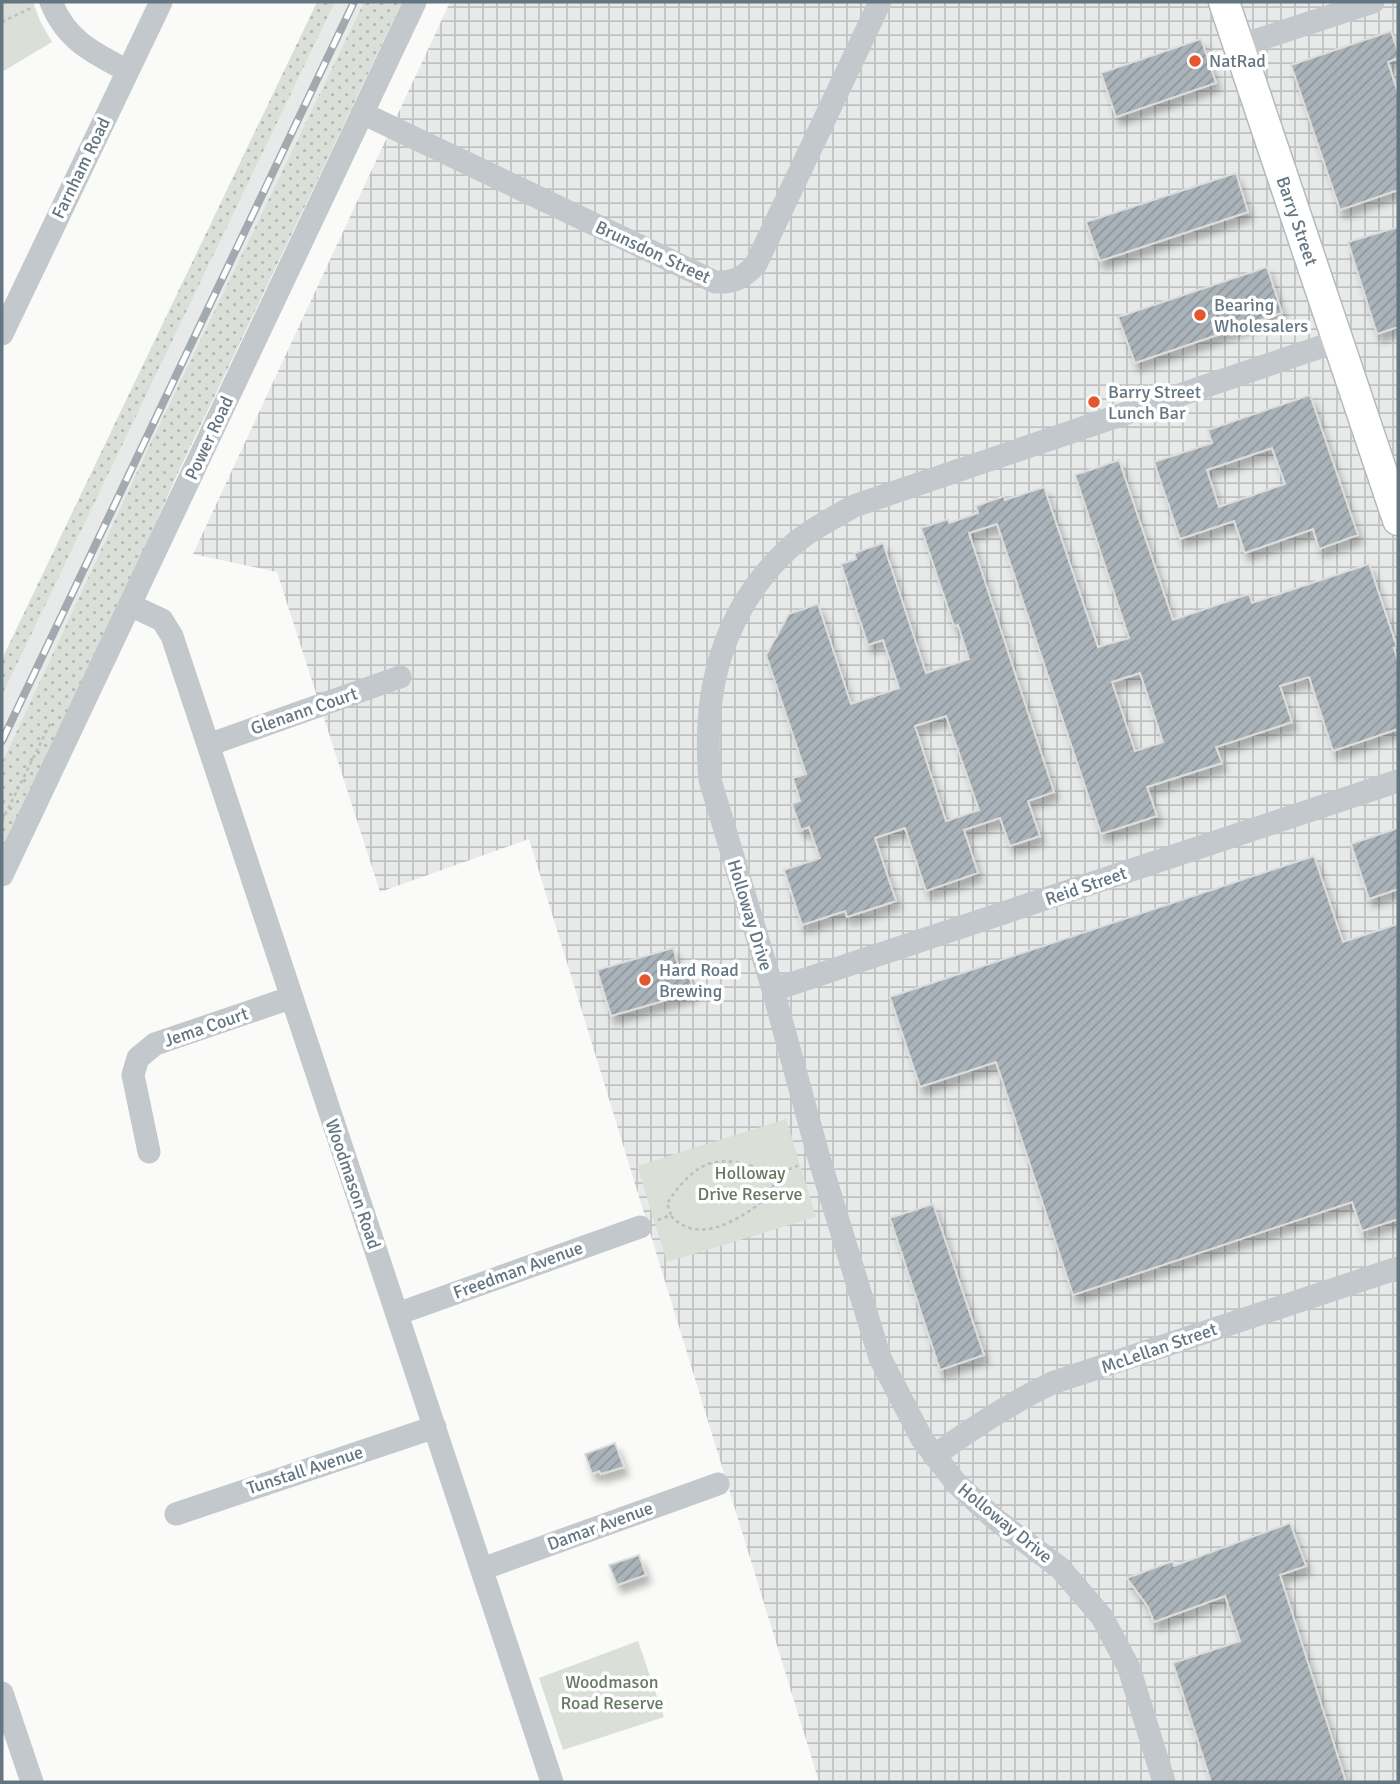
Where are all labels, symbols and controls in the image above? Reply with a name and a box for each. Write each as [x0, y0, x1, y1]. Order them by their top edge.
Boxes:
place label: NatRad [1209, 50, 1266, 72]
marker: NatRad [1187, 53, 1203, 69]
street label: Farnham Road [47, 114, 115, 222]
street label: Barry Street [1271, 173, 1323, 269]
street label: Brunsdon Street [592, 216, 714, 288]
place label: Bearing Wholesalers [1214, 294, 1308, 337]
marker: Bearing Wholesalers [1192, 307, 1208, 323]
place label: Barry Street Lunch Bar [1108, 381, 1201, 424]
street label: Power Road [180, 393, 238, 483]
marker: Barry Street Lunch Bar [1086, 394, 1102, 410]
street label: Glenann Court [248, 682, 360, 740]
street label: Holloway Drive [723, 857, 777, 973]
street label: Reid Street [1042, 862, 1130, 910]
place label: Hard Road Brewing [659, 959, 739, 1002]
marker: Hard Road Brewing [637, 972, 653, 988]
street label: Jema Court [161, 1002, 251, 1052]
street label: Woodmason Road [320, 1116, 386, 1252]
park label: Holloway Drive Reserve [698, 1162, 802, 1205]
street label: Freedman Avenue [450, 1236, 586, 1304]
street label: McLellan Street [1098, 1318, 1220, 1378]
street label: Tunstall Avenue [244, 1441, 366, 1499]
street label: Holloway Drive [953, 1478, 1057, 1568]
street label: Damar Avenue [544, 1497, 656, 1555]
park label: Woodmason Road Reserve [560, 1671, 664, 1714]

